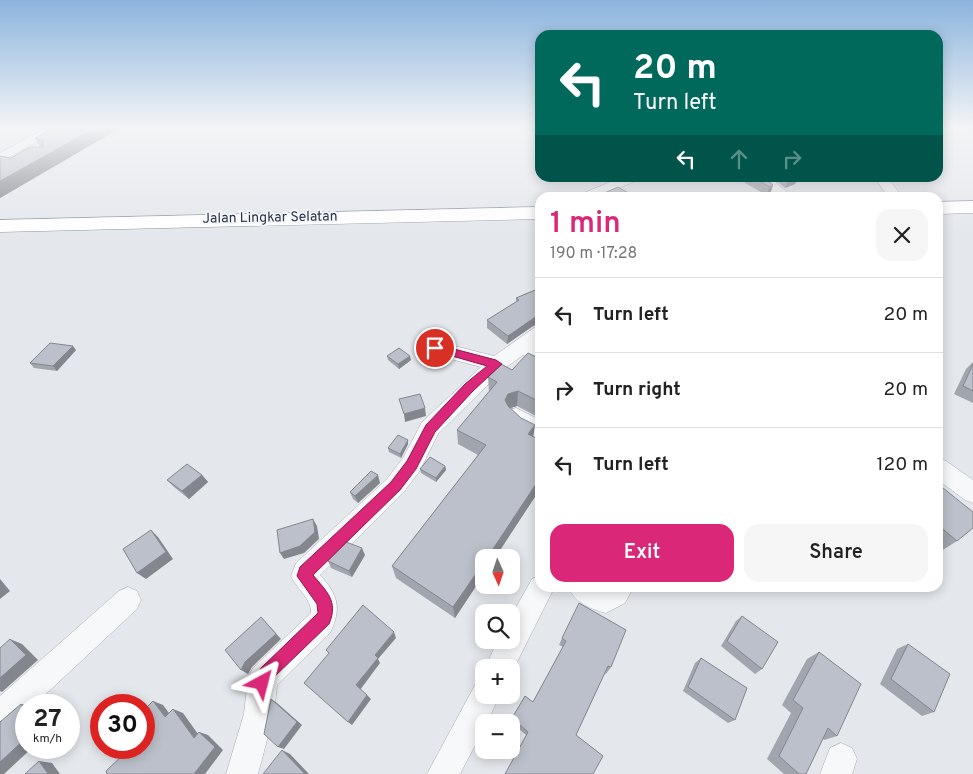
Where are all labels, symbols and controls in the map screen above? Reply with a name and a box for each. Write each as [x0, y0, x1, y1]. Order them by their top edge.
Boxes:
text: 20 m [633, 47, 717, 91]
icon: left [550, 50, 615, 115]
text: Turn left [633, 90, 716, 117]
icon: left [672, 145, 700, 173]
icon: ahead [725, 145, 753, 173]
icon: right [778, 145, 806, 173]
text: 1 min [550, 206, 621, 243]
street label: Jalan Lingkar Selatan [202, 208, 338, 228]
button: close [876, 209, 928, 261]
text: 190 m · 17:28 [550, 244, 637, 264]
icon: left [550, 301, 578, 329]
text: Turn left [593, 303, 669, 327]
text: 20 m [884, 303, 928, 327]
pin [414, 327, 456, 369]
icon: arrive [421, 334, 449, 362]
icon: right [550, 376, 578, 404]
text: Turn right [593, 378, 681, 402]
text: 20 m [884, 378, 928, 402]
icon: left [550, 451, 578, 479]
text: Turn left [593, 453, 669, 477]
text: 120 m [877, 453, 928, 477]
button: Exit [550, 524, 734, 582]
button: Share [744, 524, 928, 582]
north arrow [475, 549, 520, 594]
map controls [475, 549, 520, 759]
button: search [475, 604, 520, 649]
position arrow [235, 656, 287, 708]
button: + [475, 659, 520, 704]
speed limit sign: 30 [90, 694, 155, 759]
text: 27 [33, 704, 62, 736]
button: − [475, 714, 520, 759]
text: km/h [33, 731, 62, 747]

